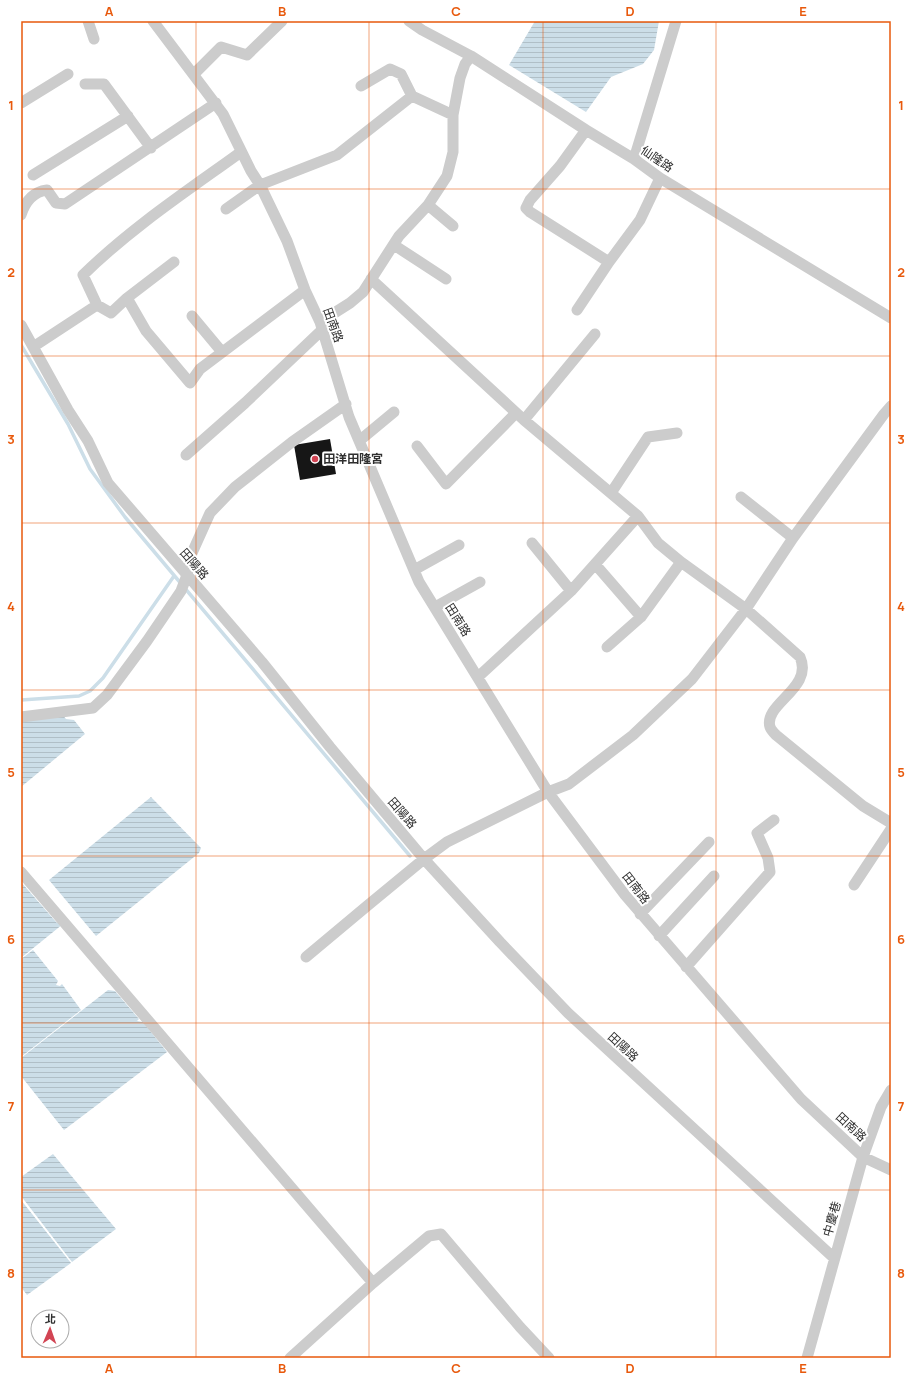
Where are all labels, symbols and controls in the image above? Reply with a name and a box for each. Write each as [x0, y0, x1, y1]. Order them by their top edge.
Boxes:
text: A [105, 2, 114, 20]
text: B [278, 2, 286, 20]
text: C [451, 2, 461, 20]
text: D [625, 2, 635, 20]
text: E [799, 2, 807, 20]
text: 1 [8, 96, 14, 114]
text: 1 [898, 96, 904, 114]
street label: 仙隆路 [638, 141, 677, 176]
text: 2 [7, 263, 15, 281]
text: 2 [897, 263, 905, 281]
street label: 田南路 [319, 305, 348, 345]
text: 3 [7, 430, 15, 448]
text: 3 [897, 430, 905, 448]
place label: 田洋田隆宮 [323, 450, 383, 467]
marker: 田洋田隆宮 [310, 454, 320, 464]
street label: 田陽路 [176, 545, 213, 583]
text: 4 [7, 597, 15, 615]
text: 4 [897, 597, 905, 615]
street label: 田南路 [442, 600, 475, 640]
text: 5 [7, 763, 15, 781]
text: 5 [897, 763, 905, 781]
street label: 田陽路 [384, 794, 421, 832]
street label: 田南路 [619, 868, 654, 907]
text: 6 [7, 930, 15, 948]
text: 6 [897, 930, 905, 948]
street label: 田陽路 [604, 1028, 642, 1065]
text: 7 [8, 1097, 15, 1115]
text: 7 [898, 1097, 905, 1115]
street label: 田南路 [832, 1108, 870, 1145]
street label: 中慶巷 [818, 1199, 845, 1239]
text: 8 [7, 1264, 15, 1282]
text: 8 [897, 1264, 905, 1282]
north arrow [30, 1309, 70, 1349]
text: 北 [45, 1311, 56, 1326]
text: A [105, 1359, 114, 1377]
text: B [278, 1359, 286, 1377]
text: C [451, 1359, 461, 1377]
text: D [625, 1359, 635, 1377]
text: E [799, 1359, 807, 1377]

